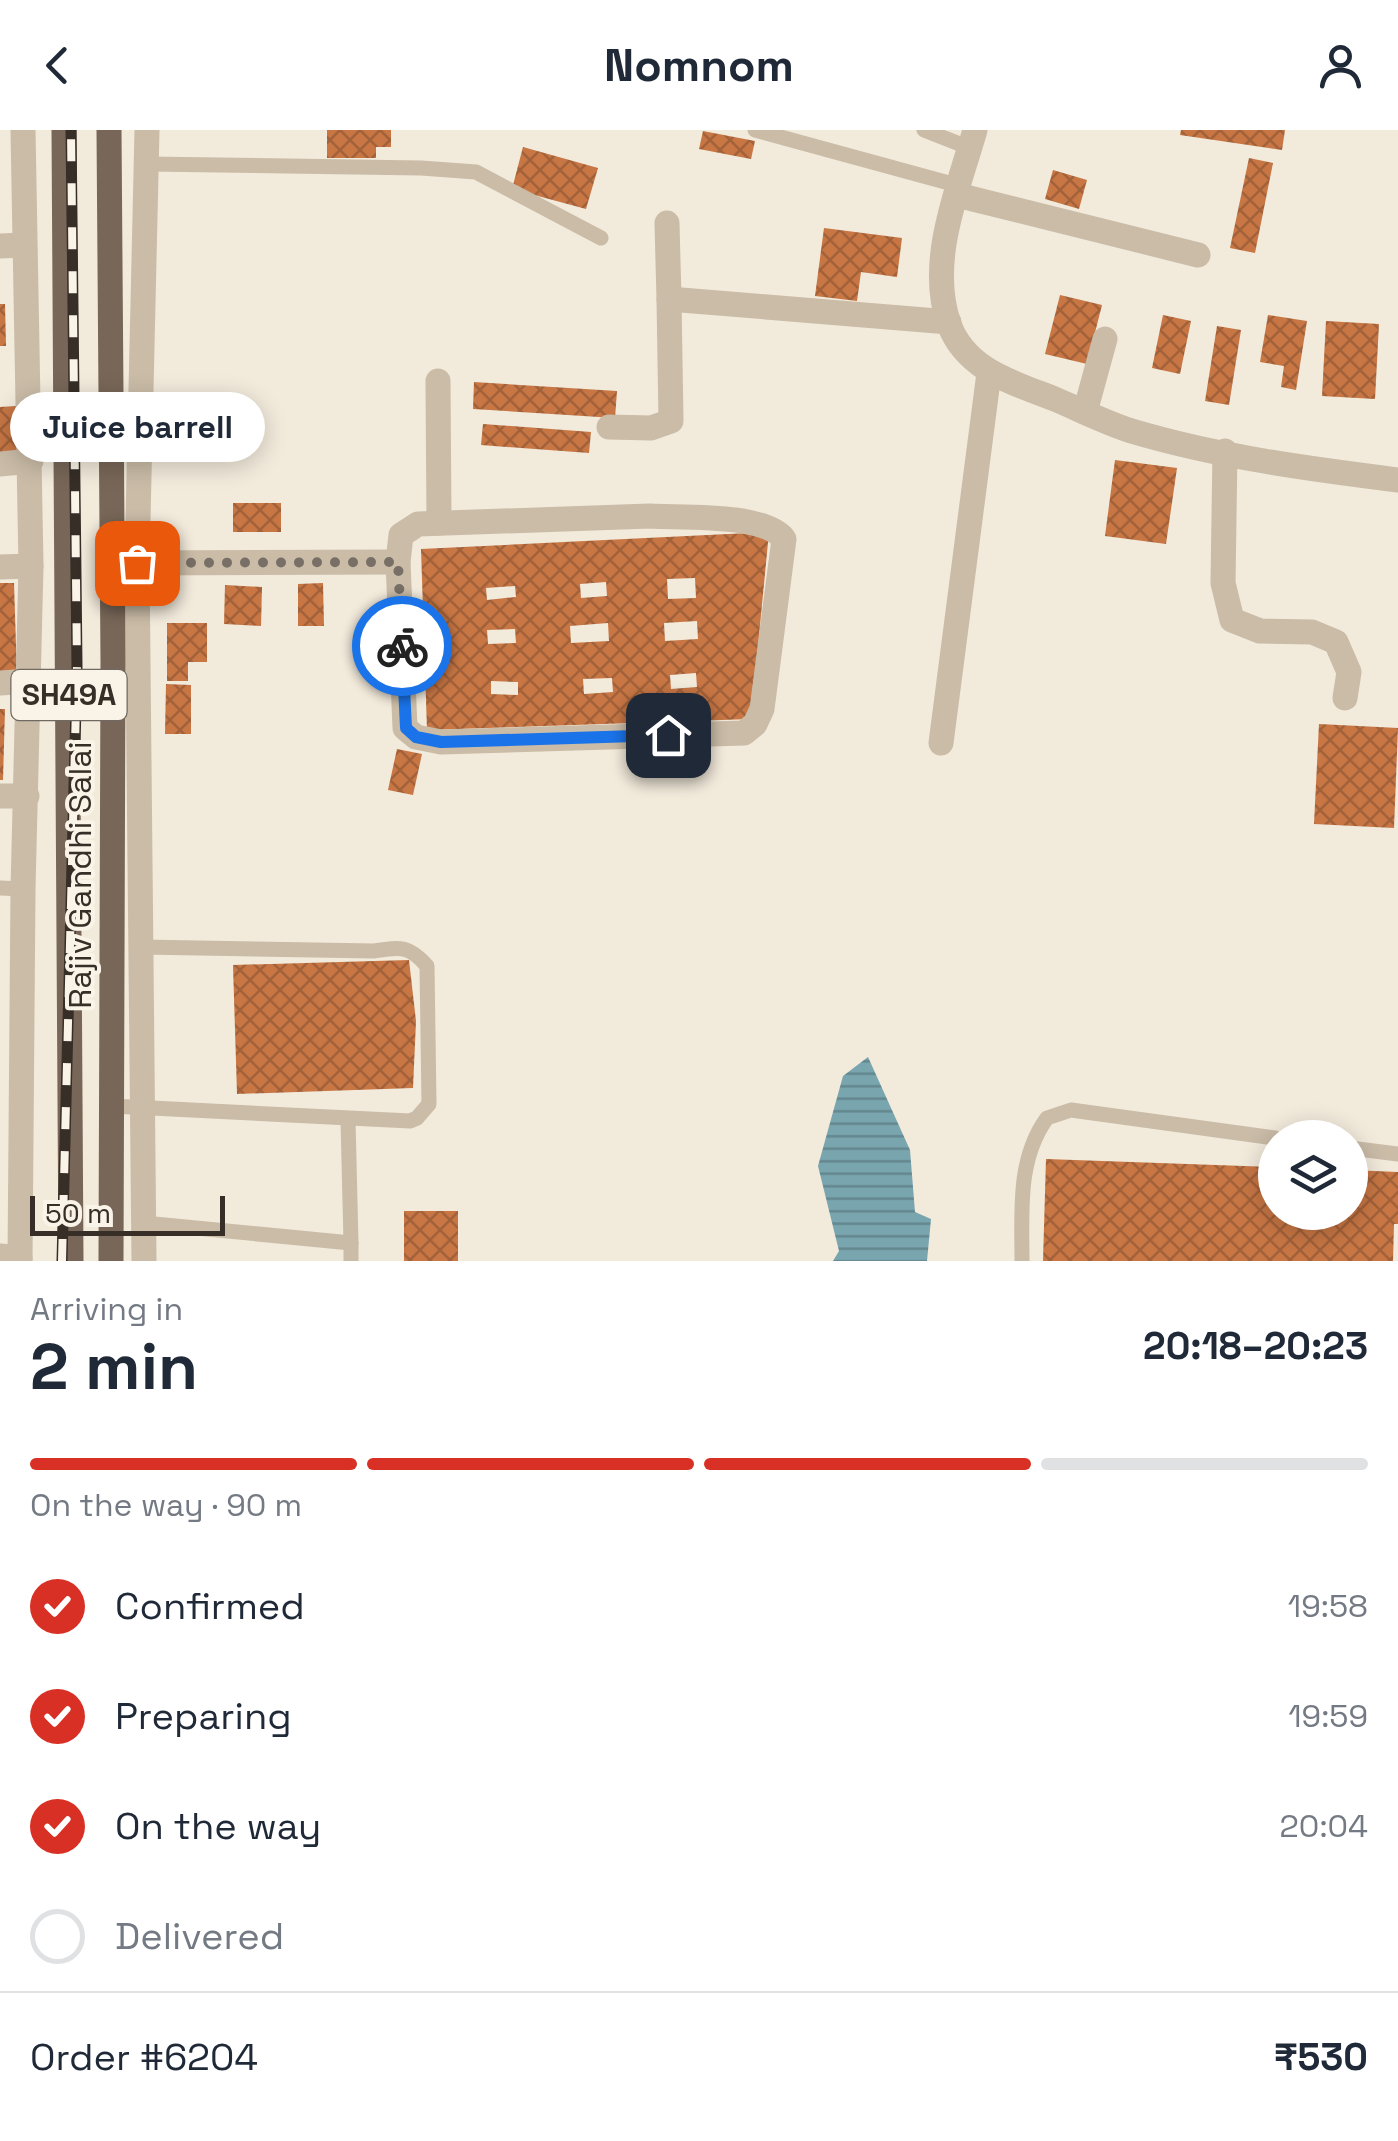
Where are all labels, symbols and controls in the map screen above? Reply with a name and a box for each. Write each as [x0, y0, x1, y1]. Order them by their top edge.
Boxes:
text: Nomnom [604, 37, 794, 94]
icon: back [30, 38, 85, 93]
icon: person [1313, 38, 1368, 93]
callout: Juice barrell [9, 393, 264, 463]
text: Juice barrell [42, 407, 233, 447]
pin [95, 521, 180, 606]
icon: bag [110, 536, 165, 591]
courier [352, 596, 452, 696]
icon: bike [375, 619, 430, 674]
road number: SH49A [12, 670, 126, 720]
pin [626, 693, 711, 778]
icon: home [641, 708, 696, 763]
street label: Rajiv Gandhi Salai [60, 741, 100, 1009]
map controls [1258, 1120, 1368, 1230]
button: layers [1258, 1120, 1368, 1230]
scale bar [30, 1191, 225, 1236]
text: 50 m [45, 1195, 111, 1231]
text: Arriving in [30, 1289, 183, 1329]
text: 20:18–20:23 [1143, 1322, 1368, 1370]
text: 2 min [30, 1325, 198, 1408]
text: On the way · 90 m [30, 1485, 302, 1525]
icon: check [30, 1579, 85, 1634]
text: Confirmed [115, 1582, 305, 1630]
text: 19:58 [1288, 1586, 1368, 1626]
icon: check [30, 1689, 85, 1744]
text: Preparing [115, 1692, 292, 1740]
text: 19:59 [1288, 1696, 1368, 1736]
icon: check [30, 1799, 85, 1854]
text: On the way [115, 1802, 321, 1850]
text: 20:04 [1280, 1806, 1368, 1846]
text: Delivered [115, 1912, 284, 1960]
text: Order #6204 [30, 2033, 258, 2081]
text: ₹530 [1274, 2033, 1368, 2081]

